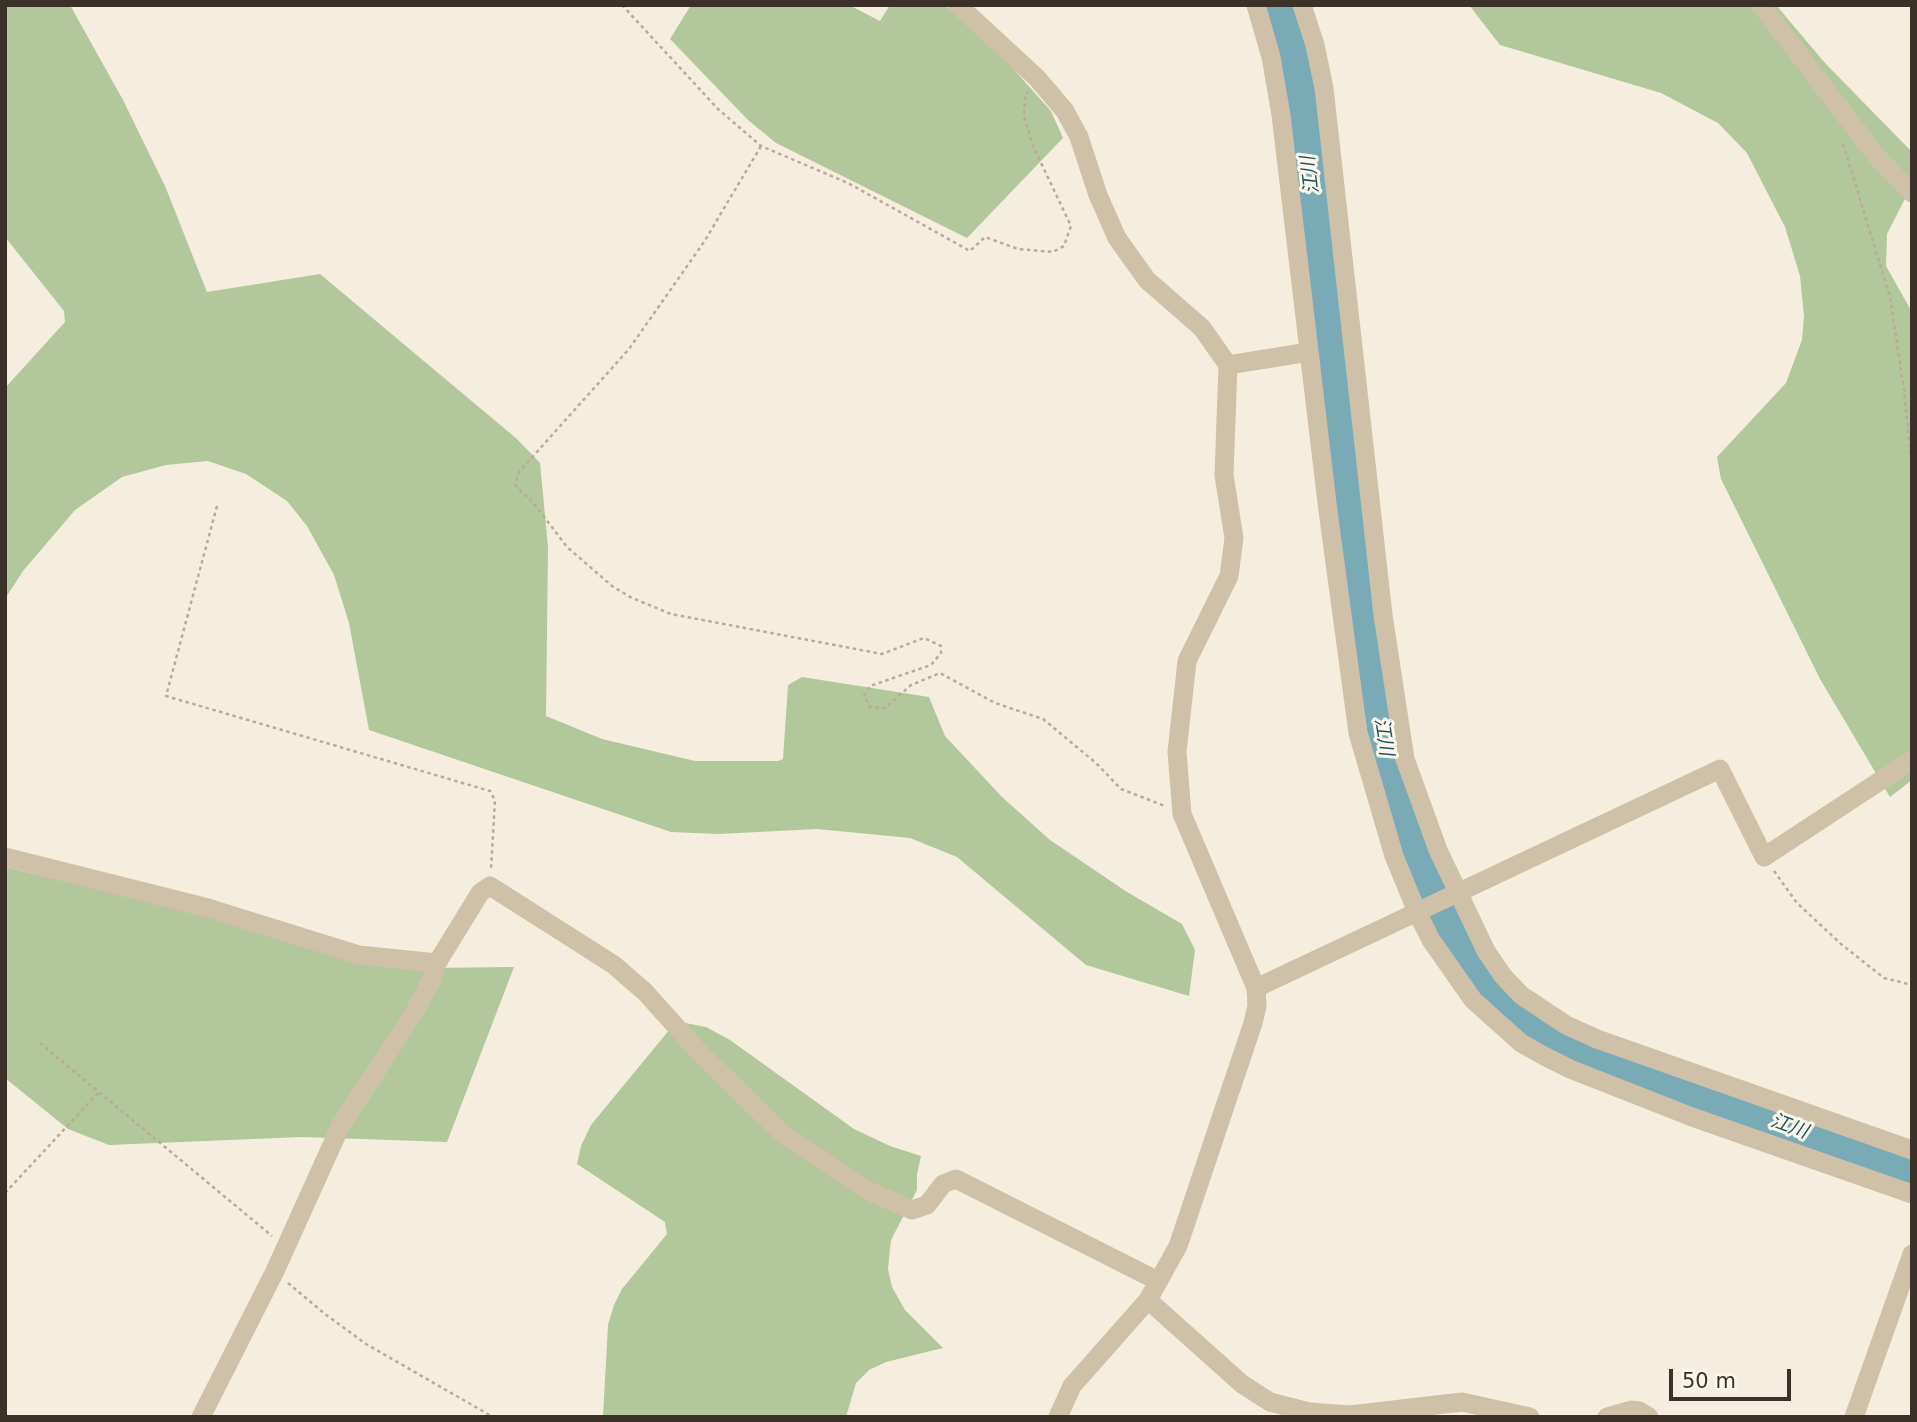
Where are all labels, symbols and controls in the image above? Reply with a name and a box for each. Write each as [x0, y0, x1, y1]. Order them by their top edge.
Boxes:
water label: 江川 [1297, 155, 1325, 195]
water label: 江川 [1369, 716, 1397, 758]
water label: 江川 [1767, 1110, 1811, 1144]
scale bar [1672, 1356, 1794, 1400]
text: 50 m [1682, 1369, 1736, 1393]

